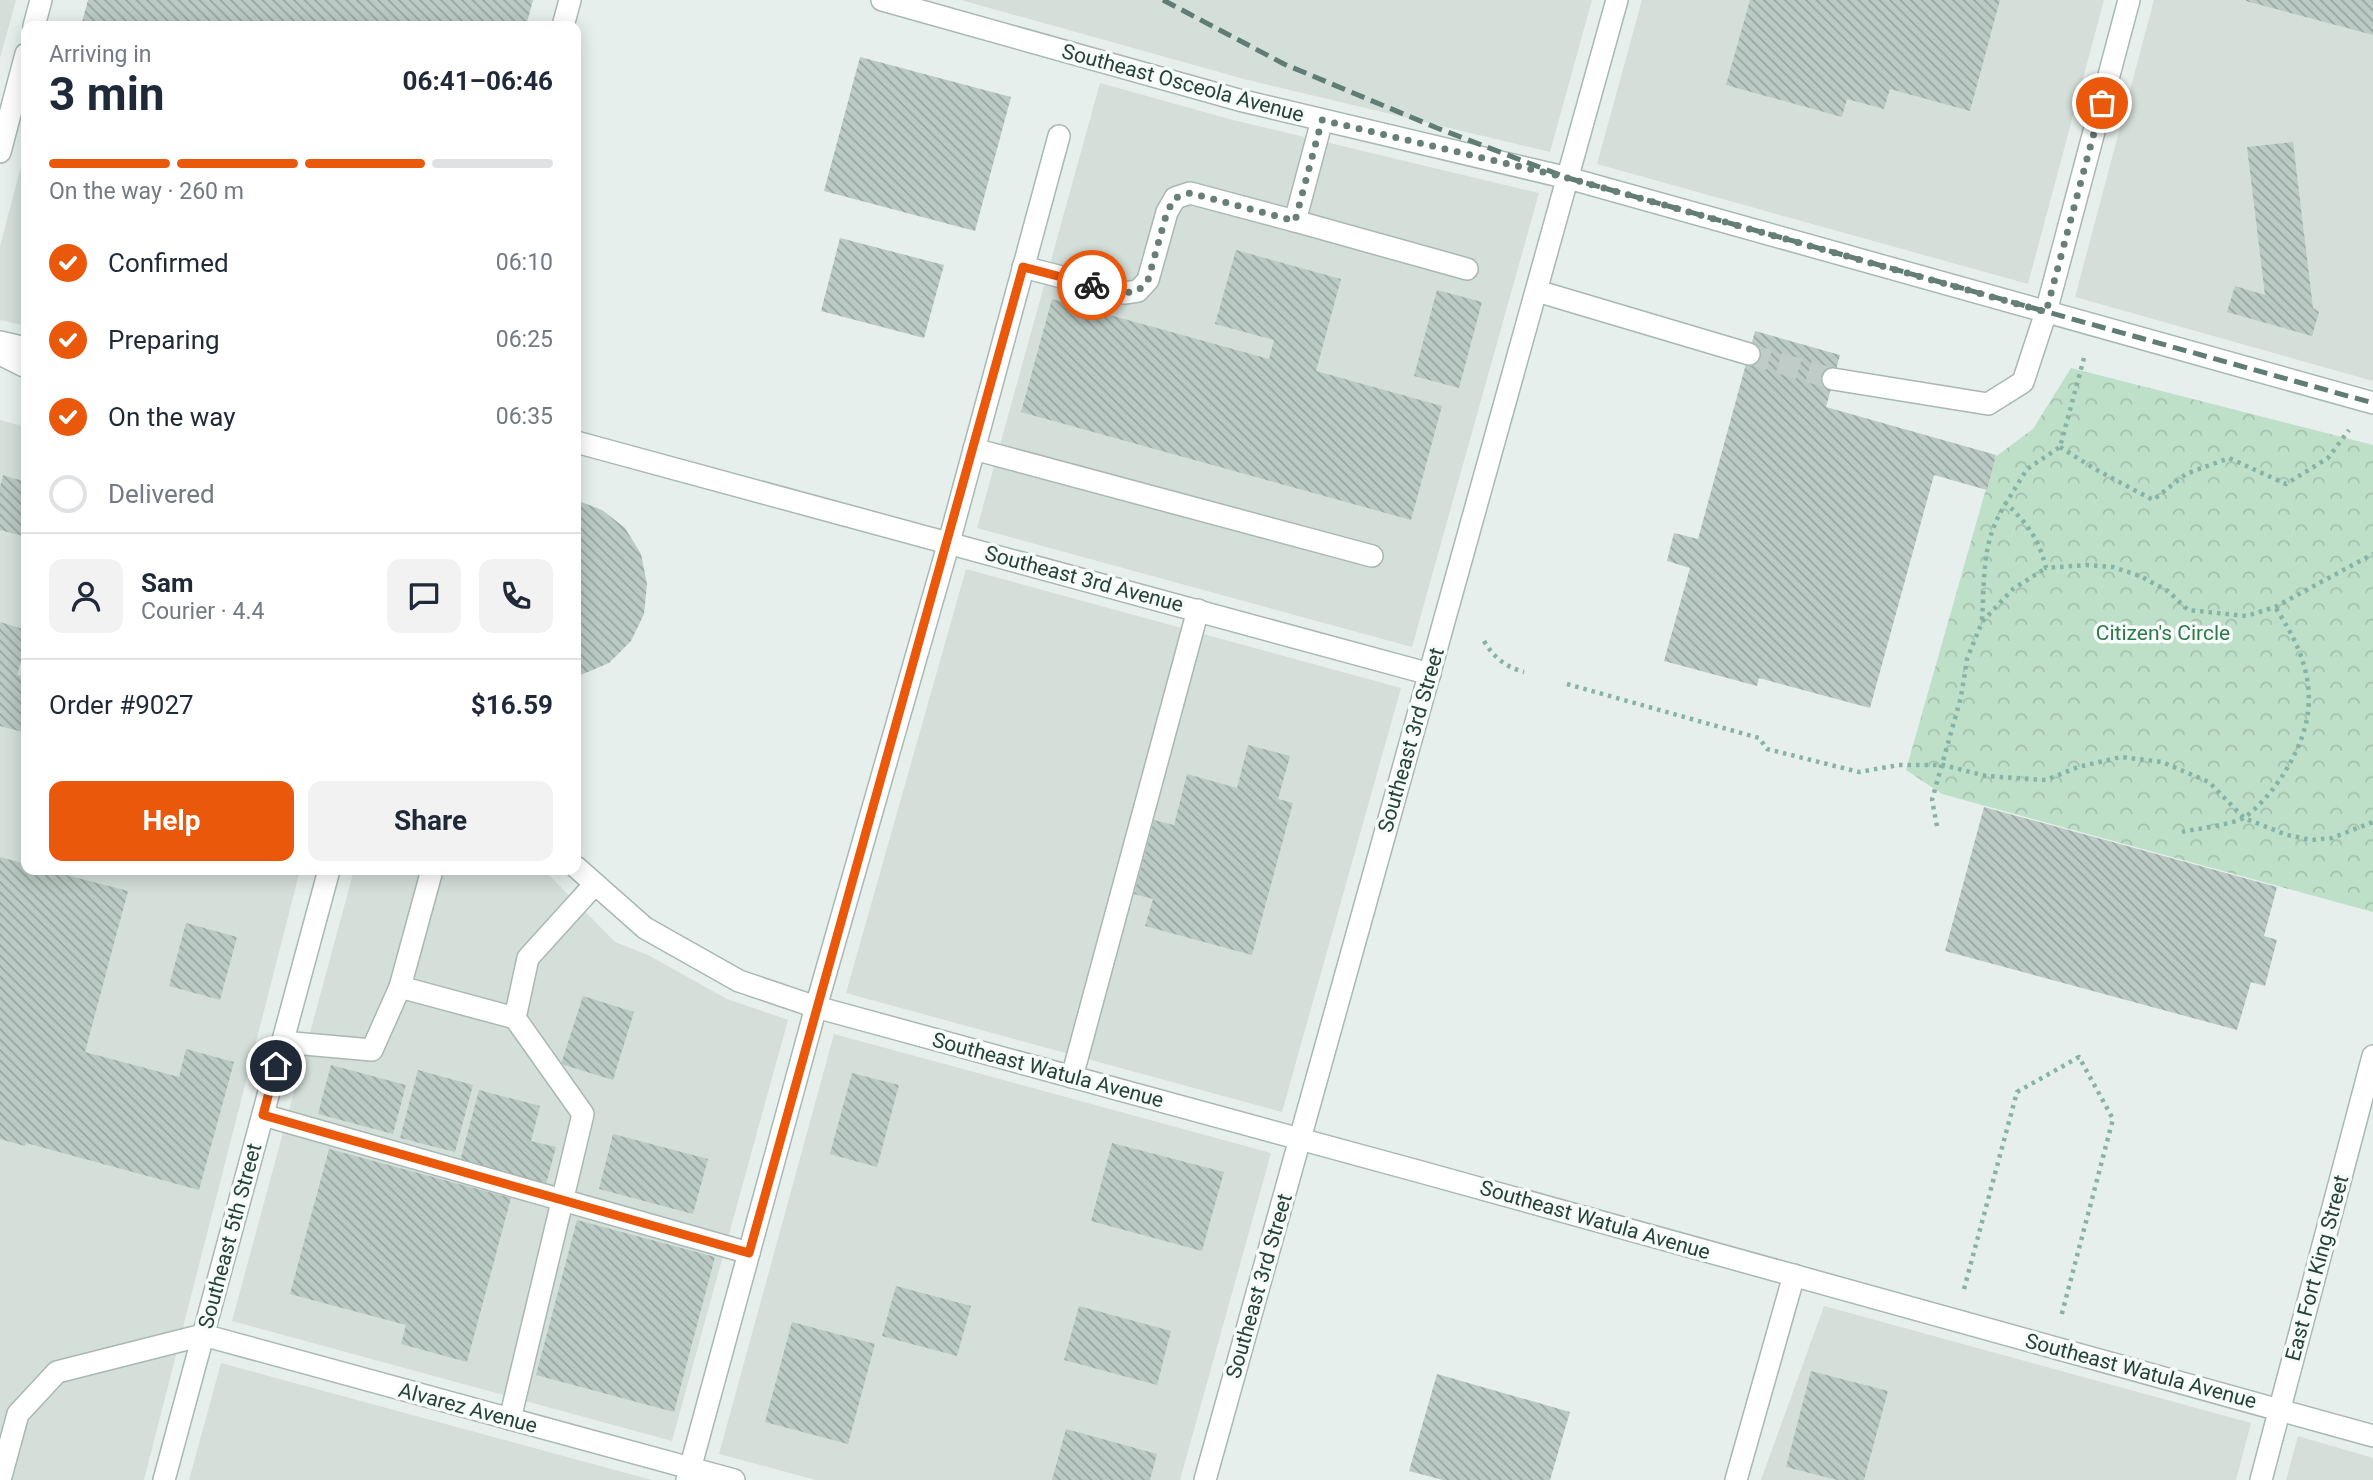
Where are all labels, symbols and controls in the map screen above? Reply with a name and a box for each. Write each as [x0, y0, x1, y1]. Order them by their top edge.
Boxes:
street label: Southeast Osceola Avenue [1059, 39, 1307, 127]
text: Arriving in [49, 41, 152, 68]
text: 06:41–06:46 [403, 66, 553, 96]
text: 3 min [49, 67, 165, 121]
pin [2072, 73, 2132, 133]
icon: bag [2083, 84, 2121, 122]
text: On the way · 260 m [49, 178, 244, 205]
icon: check [49, 244, 87, 282]
text: Confirmed [108, 248, 229, 278]
text: 06:10 [496, 249, 553, 276]
courier [1057, 250, 1127, 320]
icon: bike [1073, 266, 1111, 304]
icon: check [49, 321, 87, 359]
text: Preparing [108, 325, 220, 355]
text: 06:25 [496, 326, 553, 353]
icon: check [49, 398, 87, 436]
text: On the way [108, 402, 236, 432]
text: 06:35 [496, 403, 553, 430]
text: Delivered [108, 479, 215, 509]
street label: Southeast 3rd Avenue [982, 541, 1186, 617]
button: person [49, 559, 123, 633]
button: chat [387, 559, 461, 633]
button: phone [479, 559, 553, 633]
text: Sam [141, 568, 193, 598]
text: Courier · 4.4 [141, 598, 264, 625]
park label: Citizen's Circle [2096, 621, 2230, 645]
street label: Southeast 3rd Street [1373, 645, 1449, 835]
text: Order #9027 [49, 690, 194, 720]
text: $16.59 [471, 690, 553, 720]
button: Help [49, 781, 294, 861]
button: Share [308, 781, 553, 861]
street label: Southeast Watula Avenue [930, 1028, 1166, 1112]
pin [246, 1036, 306, 1096]
icon: home [257, 1047, 295, 1085]
street label: Southeast 5th Street [194, 1141, 266, 1331]
street label: East Fort King Street [2281, 1172, 2353, 1364]
street label: Southeast Watula Avenue [1477, 1176, 1713, 1264]
street label: Southeast 3rd Street [1221, 1191, 1297, 1381]
street label: Southeast Watula Avenue [2023, 1329, 2259, 1413]
street label: Alvarez Avenue [396, 1378, 540, 1438]

